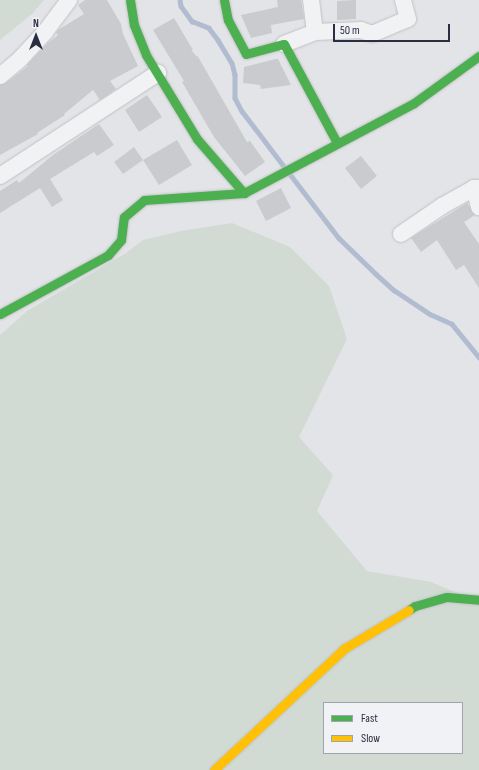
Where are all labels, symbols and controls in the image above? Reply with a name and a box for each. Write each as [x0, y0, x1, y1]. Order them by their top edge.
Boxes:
north arrow [16, 16, 56, 56]
scale bar [335, 16, 452, 42]
text: N [33, 17, 39, 30]
text: 50 m [340, 23, 360, 38]
legend [323, 702, 463, 754]
text: Fast [361, 711, 378, 726]
text: Slow [361, 731, 380, 746]

